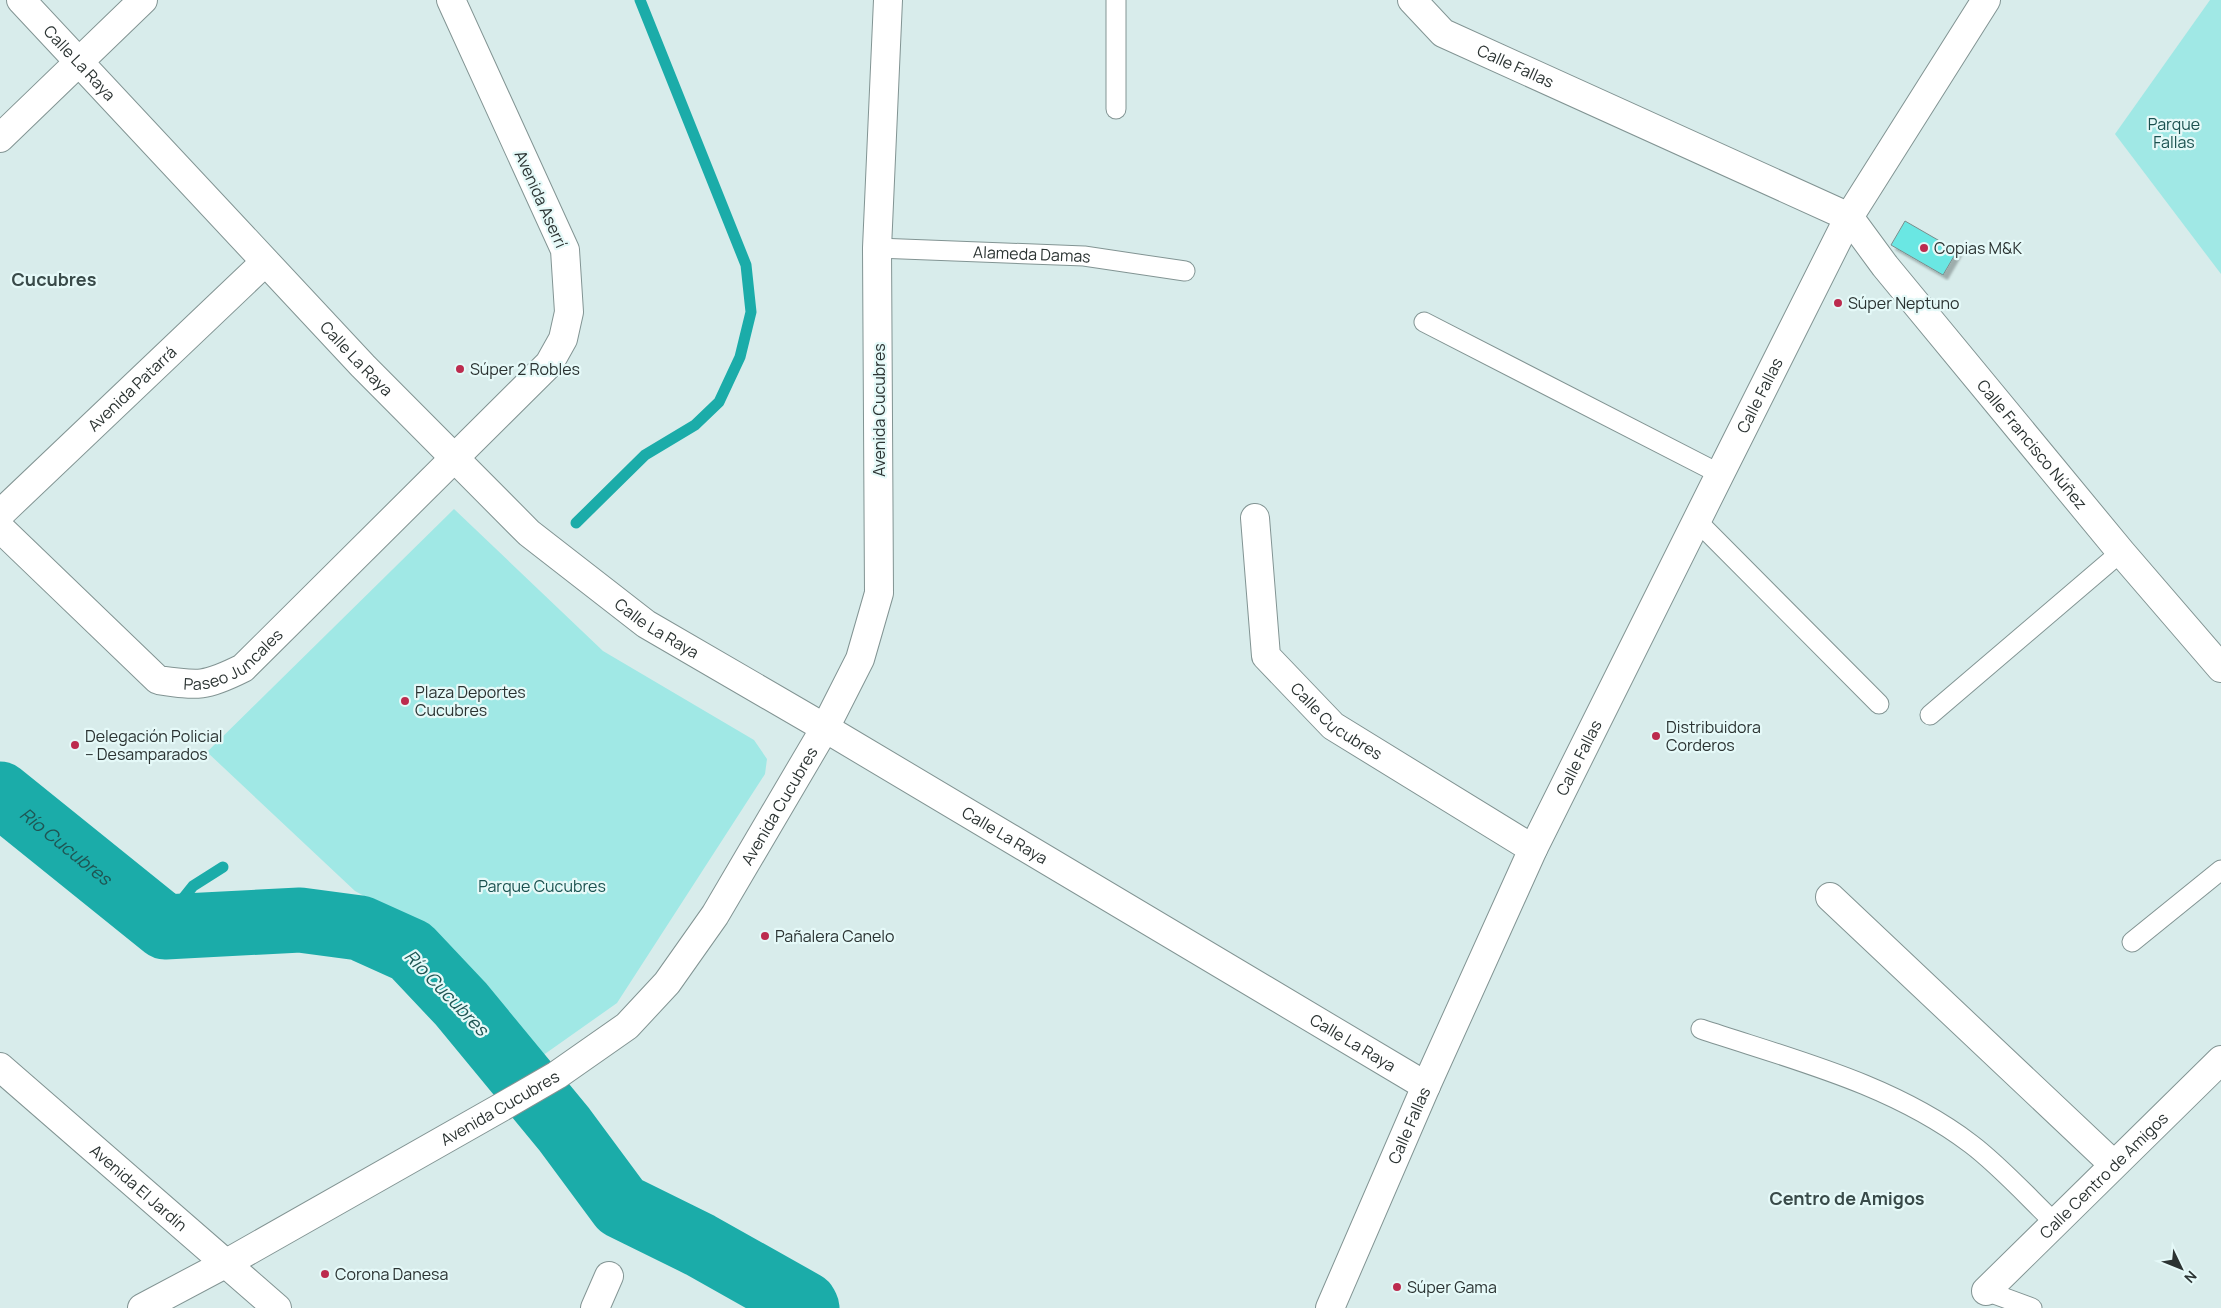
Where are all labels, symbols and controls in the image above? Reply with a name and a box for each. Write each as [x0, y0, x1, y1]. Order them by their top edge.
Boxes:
street label: Calle La Raya [39, 20, 121, 105]
street label: Calle Fallas [1474, 39, 1557, 93]
park label: Parque Fallas [2148, 113, 2200, 153]
street label: Avenida Aserrí [510, 147, 572, 251]
place label: Copias M&K [1934, 237, 2022, 259]
street label: Alameda Damas [973, 241, 1092, 268]
marker: Copias M&K [1918, 242, 1930, 254]
district label: Cucubres [12, 267, 97, 291]
place label: Súper Neptuno [1848, 292, 1960, 314]
marker: Súper Neptuno [1832, 297, 1844, 309]
street label: Calle La Raya [315, 316, 398, 401]
street label: Avenida Patarrá [83, 341, 181, 436]
street label: Avenida Cucubres [868, 343, 890, 477]
street label: Calle Fallas [1731, 354, 1788, 437]
place label: Súper 2 Robles [470, 358, 580, 380]
marker: Súper 2 Robles [454, 363, 466, 375]
street label: Calle Francisco Núñez [1972, 375, 2092, 514]
street label: Calle La Raya [610, 593, 703, 663]
street label: Paseo Juncales [183, 624, 287, 695]
street label: Calle Cucubres [1286, 677, 1386, 765]
place label: Plaza Deportes Cucubres [415, 681, 526, 721]
marker: Plaza Deportes Cucubres [399, 695, 411, 707]
street label: Calle Fallas [1550, 716, 1607, 799]
place label: Distribuidora Corderos [1666, 716, 1761, 756]
place label: Delegación Policial – Desamparados [85, 725, 223, 765]
marker: Distribuidora Corderos [1650, 730, 1662, 742]
marker: Delegación Policial – Desamparados [69, 739, 81, 751]
street label: Avenida Cucubres [736, 743, 823, 869]
street label: Calle La Raya [958, 801, 1052, 869]
water label: Río Cucubres [15, 802, 118, 891]
park label: Parque Cucubres [478, 875, 606, 897]
place label: Pañalera Canelo [775, 925, 895, 947]
marker: Pañalera Canelo [759, 930, 771, 942]
water label: Río Cucubres [400, 944, 495, 1042]
street label: Calle La Raya [1306, 1008, 1400, 1076]
street label: Avenida Cucubres [436, 1065, 563, 1151]
street label: Calle Fallas [1383, 1083, 1435, 1167]
street label: Calle Centro de Amigos [2035, 1107, 2173, 1243]
street label: Avenida El Jardín [86, 1139, 192, 1236]
district label: Centro de Amigos [1769, 1186, 1925, 1210]
north arrow [2156, 1243, 2206, 1293]
place label: Corona Danesa [335, 1263, 448, 1285]
text: N [2180, 1267, 2201, 1287]
marker: Corona Danesa [319, 1268, 331, 1280]
place label: Súper Gama [1407, 1276, 1497, 1298]
marker: Súper Gama [1391, 1281, 1403, 1293]

